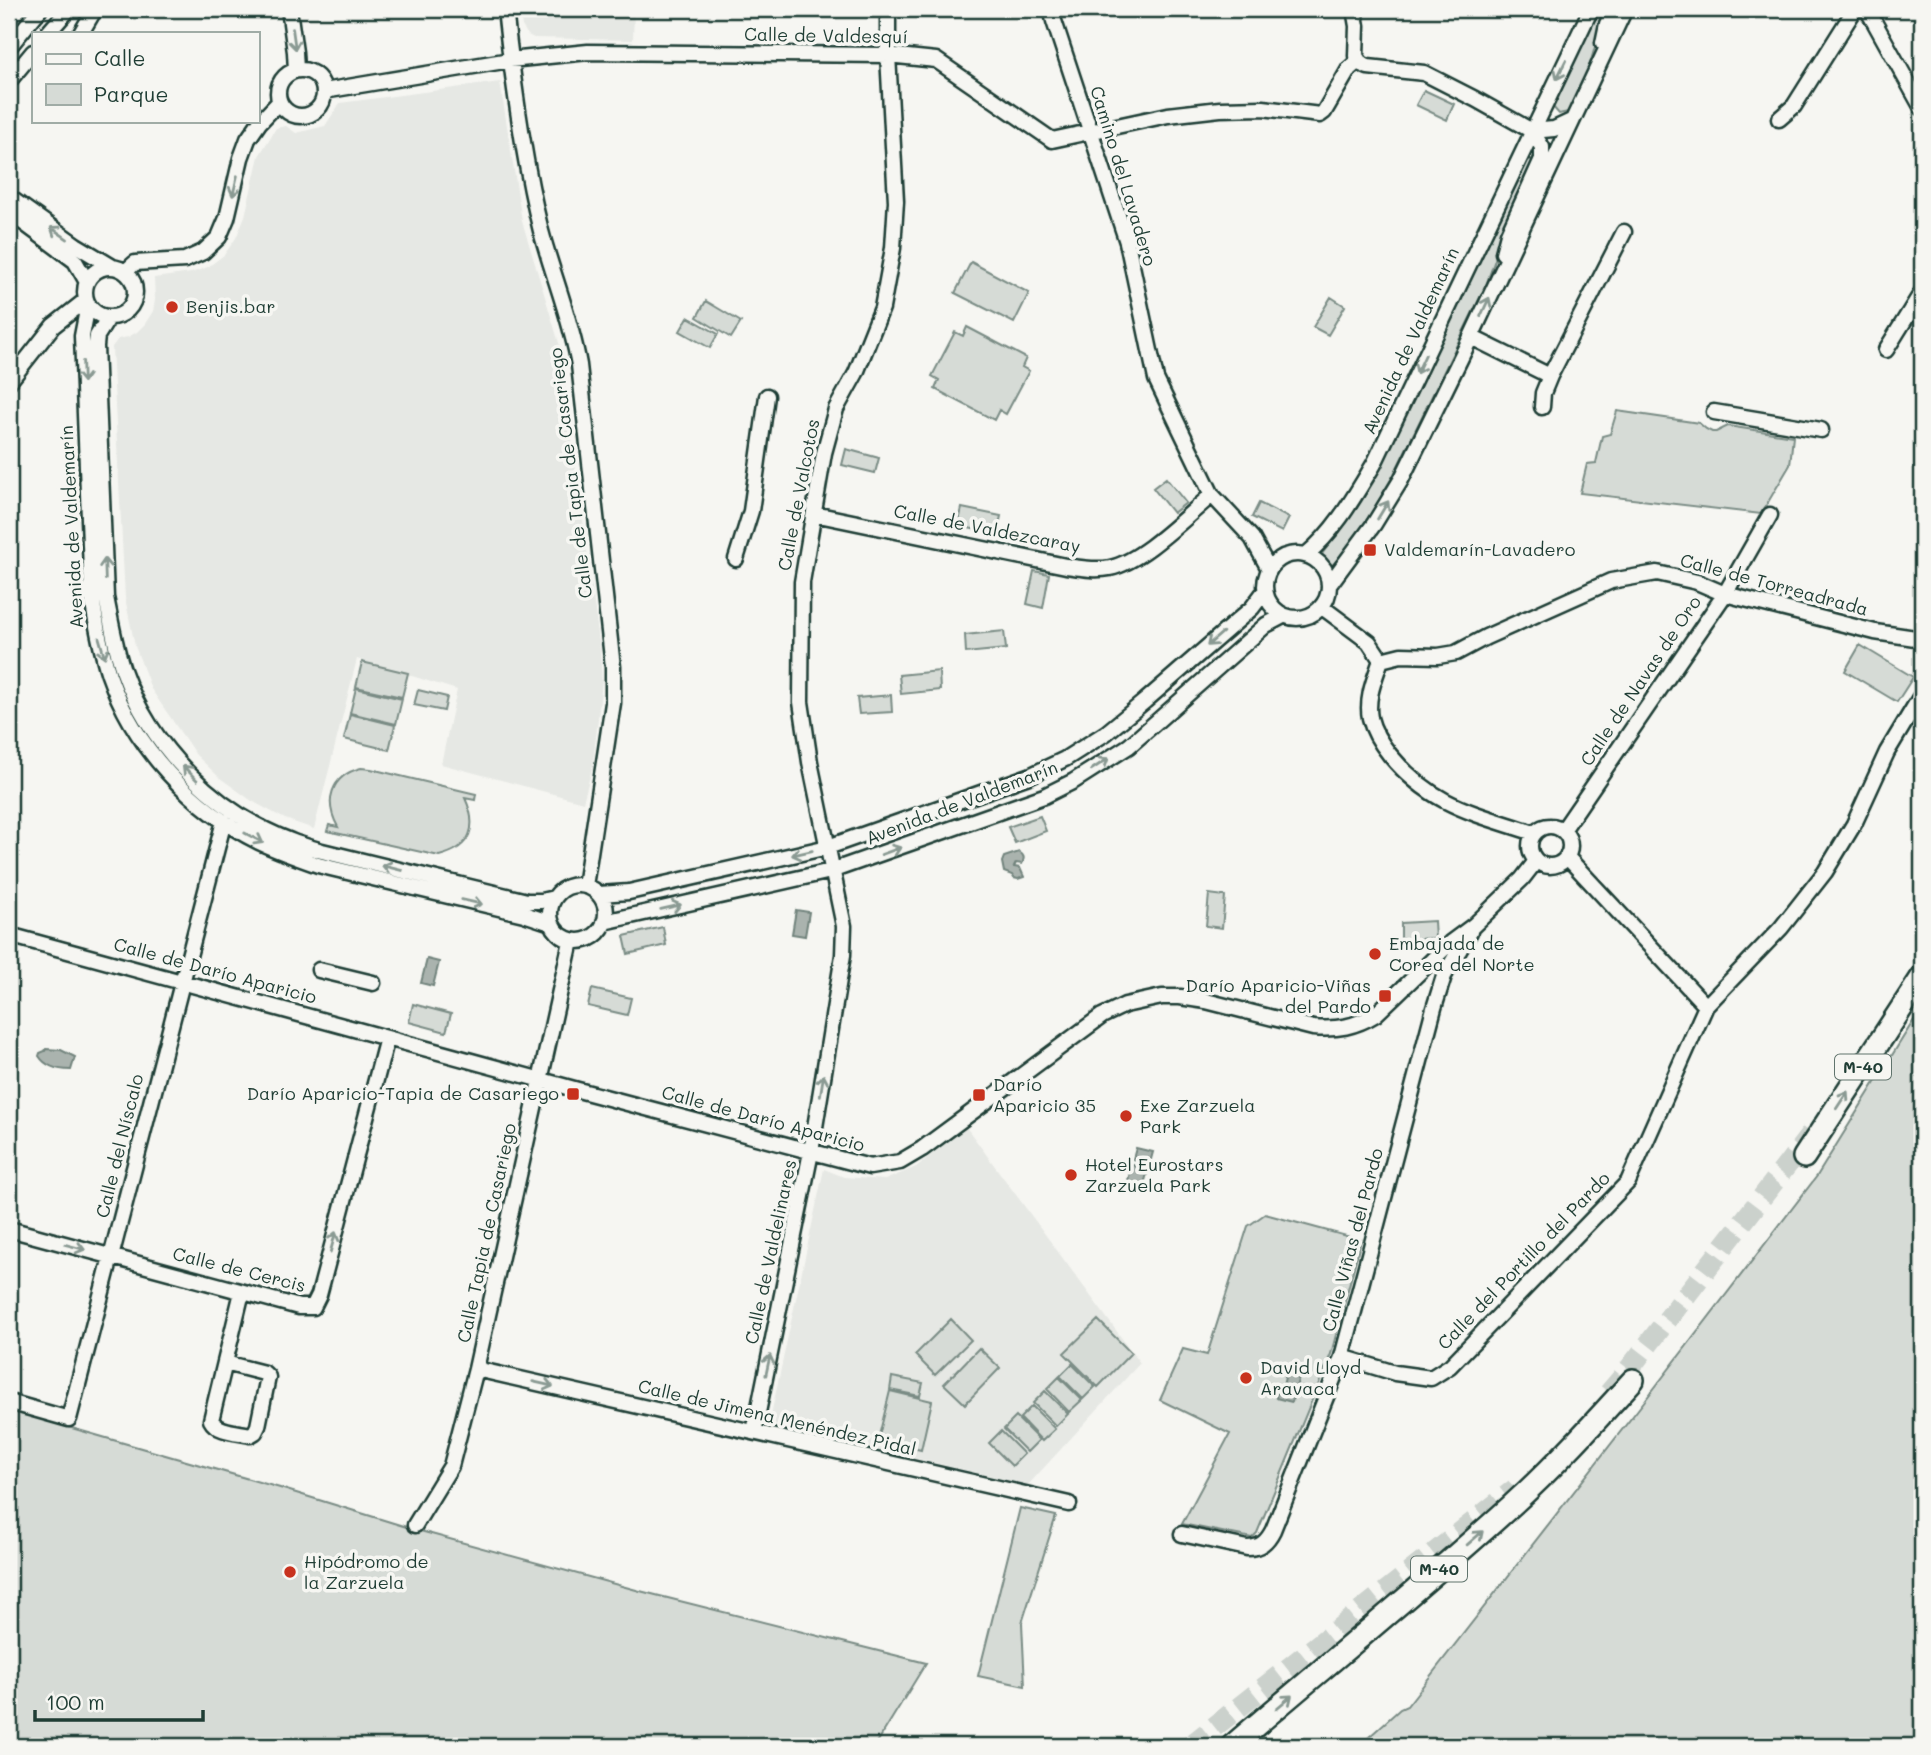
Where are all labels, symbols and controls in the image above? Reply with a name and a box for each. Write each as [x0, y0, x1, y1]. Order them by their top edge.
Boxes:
street label: Calle de Valdesquí [744, 22, 908, 48]
one-way arrow [287, 28, 300, 50]
legend [32, 32, 259, 122]
text: Calle [94, 44, 146, 71]
one-way arrow [1554, 59, 1567, 80]
text: Parque [94, 80, 168, 107]
street label: Camino del Lavadero [1085, 83, 1163, 269]
one-way arrow [228, 174, 241, 197]
one-way arrow [50, 226, 69, 240]
street label: Avenida de Valdemarín [1356, 243, 1464, 438]
place label: Benjis.bar [186, 294, 276, 318]
one-way arrow [1479, 297, 1492, 318]
marker: Benjis.bar [164, 299, 180, 315]
street label: Calle de Tapia de Casariego [543, 346, 597, 600]
one-way arrow [1414, 353, 1427, 374]
one-way arrow [77, 360, 90, 383]
street label: Calle de Valcotos [772, 417, 825, 573]
street label: Avenida de Valdemarín [54, 425, 88, 629]
street label: Calle de Valdezcaray [892, 498, 1083, 558]
one-way arrow [1376, 500, 1390, 520]
place label: Valdemarín-Lavadero [1384, 537, 1576, 561]
marker: Valdemarín-Lavadero [1362, 542, 1378, 558]
street label: Calle de Torreadrada [1678, 547, 1871, 621]
one-way arrow [98, 558, 111, 581]
street label: Calle de Navas de Oro [1574, 590, 1706, 770]
one-way arrow [1207, 631, 1224, 648]
one-way arrow [96, 636, 109, 658]
street label: Avenida de Valdemarín [862, 754, 1061, 850]
one-way arrow [1090, 757, 1110, 771]
one-way arrow [181, 765, 198, 782]
one-way arrow [243, 832, 264, 846]
one-way arrow [880, 844, 902, 856]
one-way arrow [791, 847, 813, 860]
one-way arrow [381, 861, 404, 874]
one-way arrow [460, 896, 483, 909]
one-way arrow [659, 899, 682, 913]
street label: Calle de Darío Aparicio [111, 931, 320, 1009]
place label: Embajada de Corea del Norte [1389, 931, 1535, 976]
marker: Embajada de Corea del Norte [1367, 946, 1383, 962]
place label: Darío Aparicio-Viñas del Pardo [1186, 973, 1371, 1018]
marker: Darío Aparicio-Viñas del Pardo [1377, 988, 1393, 1004]
road number: M-40 [1835, 1054, 1891, 1079]
street label: Calle del Níscalo [90, 1071, 149, 1220]
place label: Darío Aparicio 35 [993, 1072, 1096, 1117]
one-way arrow [816, 1074, 829, 1097]
street label: Calle de Darío Aparicio [659, 1079, 868, 1157]
place label: Darío Aparicio-Tapia de Casariego [247, 1081, 559, 1105]
marker: Darío Aparicio-Tapia de Casariego [565, 1086, 581, 1102]
marker: Darío Aparicio 35 [971, 1087, 987, 1103]
one-way arrow [1835, 1091, 1849, 1111]
place label: Exe Zarzuela Park [1140, 1093, 1255, 1138]
marker: Exe Zarzuela Park [1118, 1108, 1134, 1124]
street label: Calle Tapia de Casariego [451, 1120, 521, 1345]
street label: Calle Viñas del Pardo [1316, 1145, 1388, 1334]
place label: Hotel Eurostars Zarzuela Park [1085, 1152, 1223, 1197]
street label: Calle de Valdelinares [739, 1157, 801, 1346]
street label: Calle del Portillo del Pardo [1432, 1166, 1615, 1354]
marker: Hotel Eurostars Zarzuela Park [1063, 1167, 1079, 1183]
one-way arrow [327, 1231, 340, 1254]
one-way arrow [63, 1241, 85, 1254]
street label: Calle de Cercis [170, 1241, 308, 1297]
one-way arrow [761, 1354, 775, 1377]
place label: David Lloyd Aravaca [1260, 1355, 1361, 1400]
marker: David Lloyd Aravaca [1238, 1370, 1254, 1386]
street label: Calle de Jimena Menéndez Pidal [636, 1373, 919, 1461]
one-way arrow [531, 1378, 554, 1391]
one-way arrow [1466, 1529, 1483, 1546]
place label: Hipódromo de la Zarzuela [304, 1549, 429, 1594]
road number: M-40 [1411, 1556, 1467, 1582]
marker: Hipódromo de la Zarzuela [282, 1564, 298, 1580]
scale bar [35, 1678, 203, 1722]
text: 100 m [46, 1688, 105, 1715]
one-way arrow [1275, 1694, 1293, 1710]

